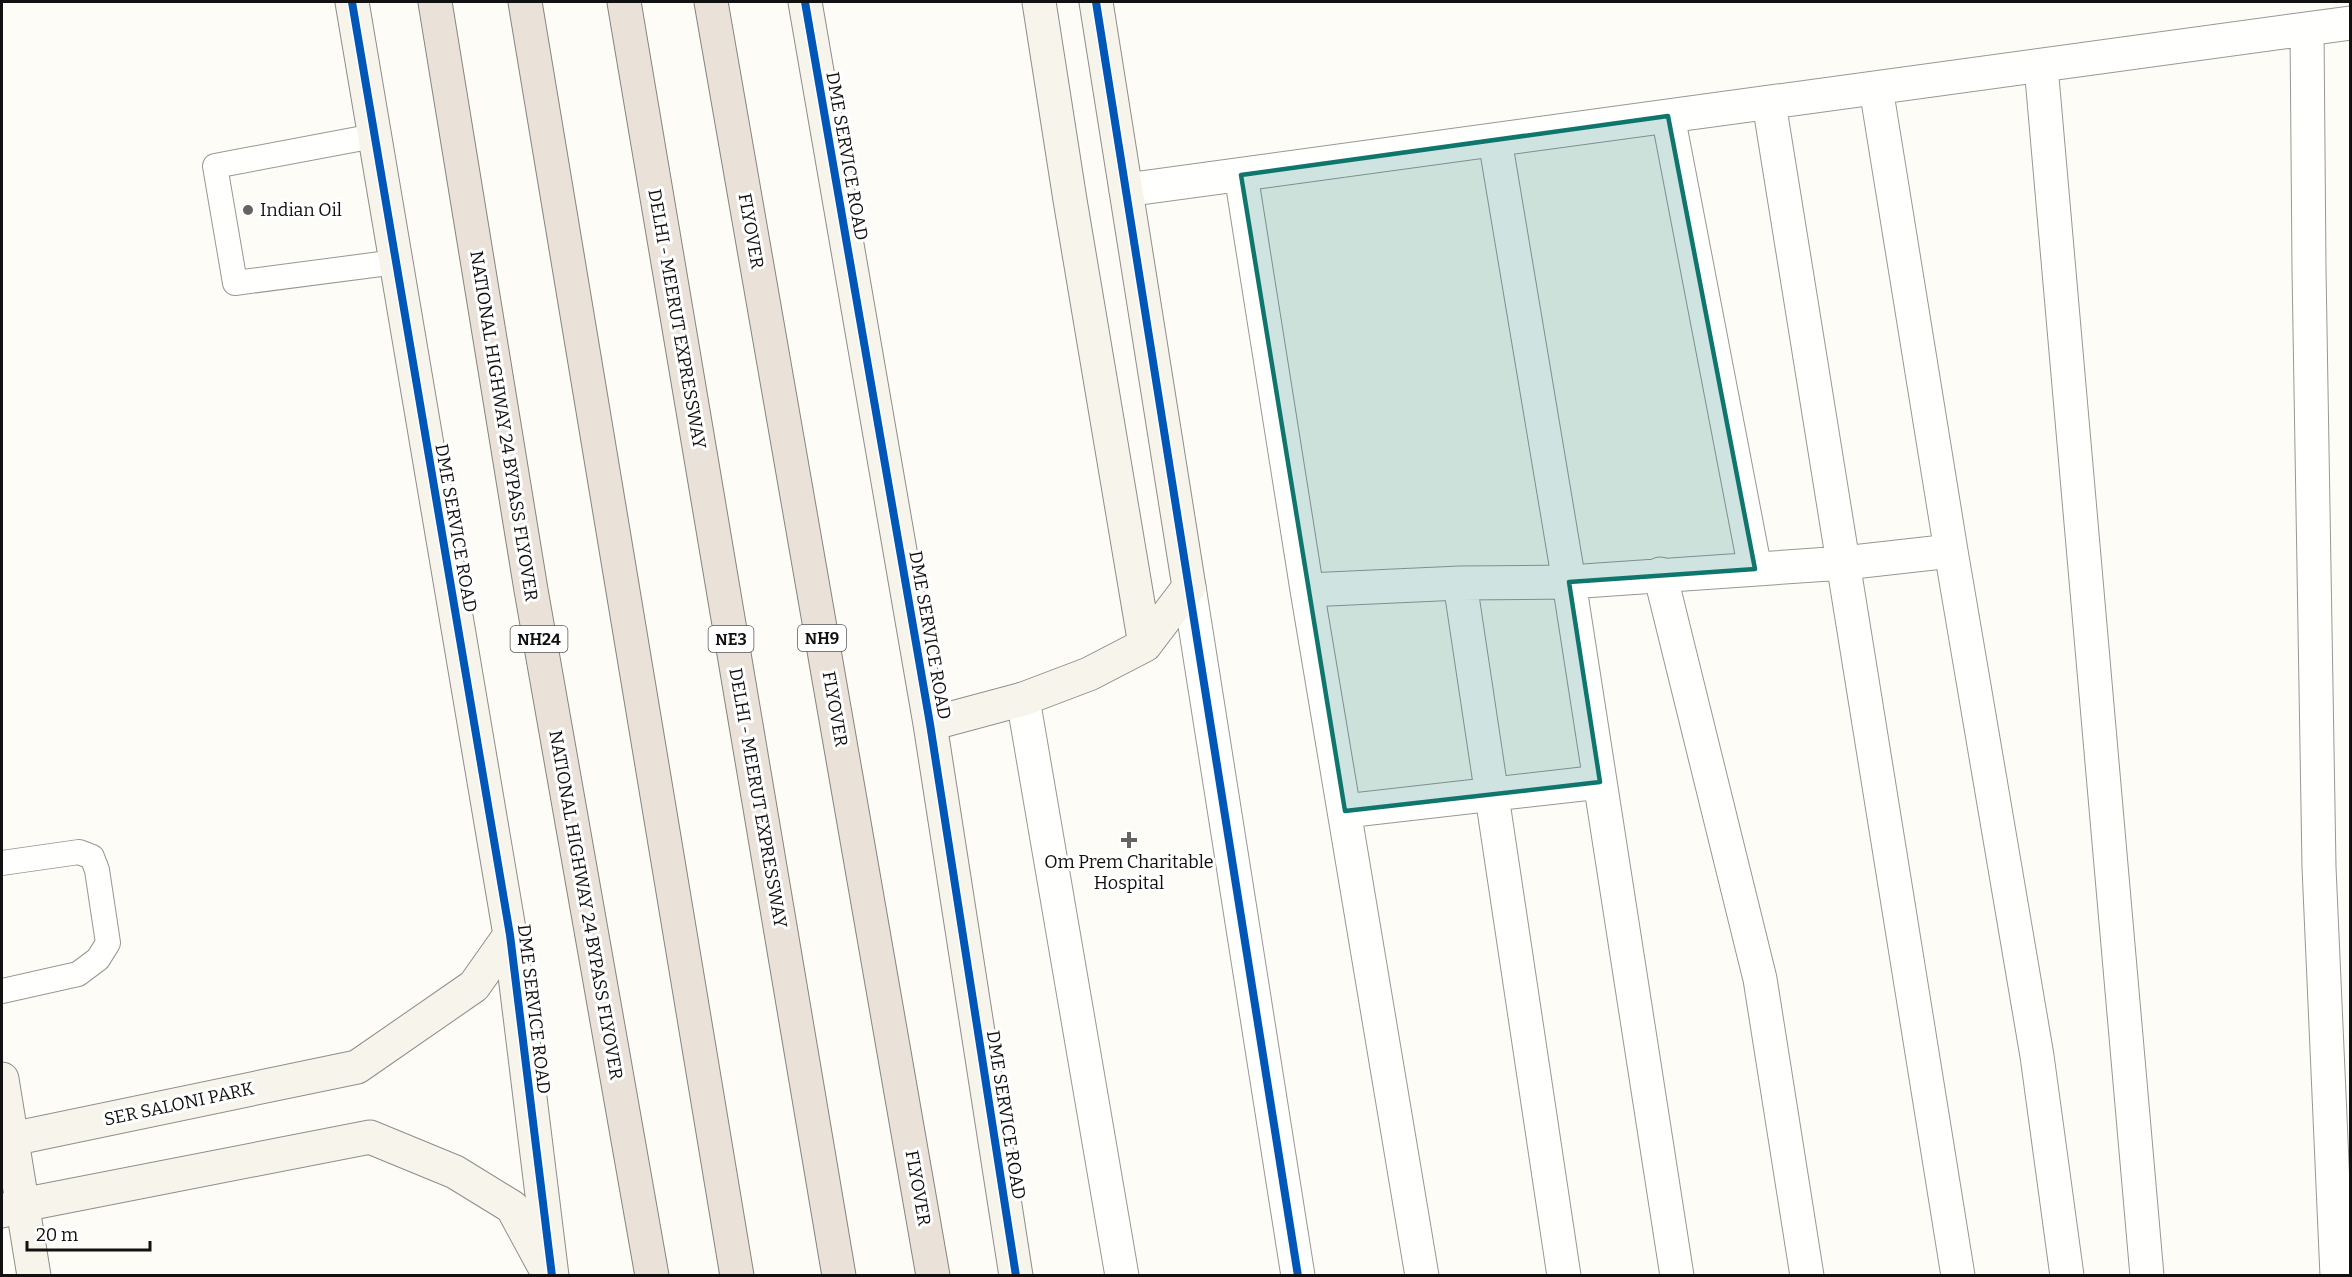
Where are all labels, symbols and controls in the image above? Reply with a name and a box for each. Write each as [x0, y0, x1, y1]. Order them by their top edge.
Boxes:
street label: DME SERVICE ROAD [821, 70, 873, 242]
street label: DELHI - MEERUT EXPRESSWAY [643, 187, 711, 451]
street label: FLYOVER [734, 191, 768, 271]
place label: Indian Oil [260, 199, 342, 221]
marker: Indian Oil [241, 203, 255, 217]
street label: NATIONAL HIGHWAY 24 BYPASS FLYOVER [465, 249, 543, 603]
street label: DME SERVICE ROAD [430, 442, 482, 614]
street label: DME SERVICE ROAD [904, 549, 956, 721]
road number: NH9 [798, 625, 846, 651]
road number: NH24 [510, 626, 568, 652]
road number: NE3 [708, 626, 754, 652]
street label: DELHI - MEERUT EXPRESSWAY [724, 666, 792, 930]
street label: FLYOVER [818, 669, 852, 749]
street label: NATIONAL HIGHWAY 24 BYPASS FLYOVER [544, 728, 628, 1082]
marker: Om Prem Charitable Hospital [1120, 831, 1138, 849]
place label: Om Prem Charitable Hospital [1044, 851, 1214, 894]
street label: DME SERVICE ROAD [513, 923, 555, 1095]
street label: DME SERVICE ROAD [982, 1029, 1030, 1201]
street label: SER SALONI PARK [102, 1077, 256, 1131]
street label: FLYOVER [901, 1148, 935, 1228]
scale bar [27, 1214, 150, 1252]
text: 20 m [36, 1224, 78, 1246]

